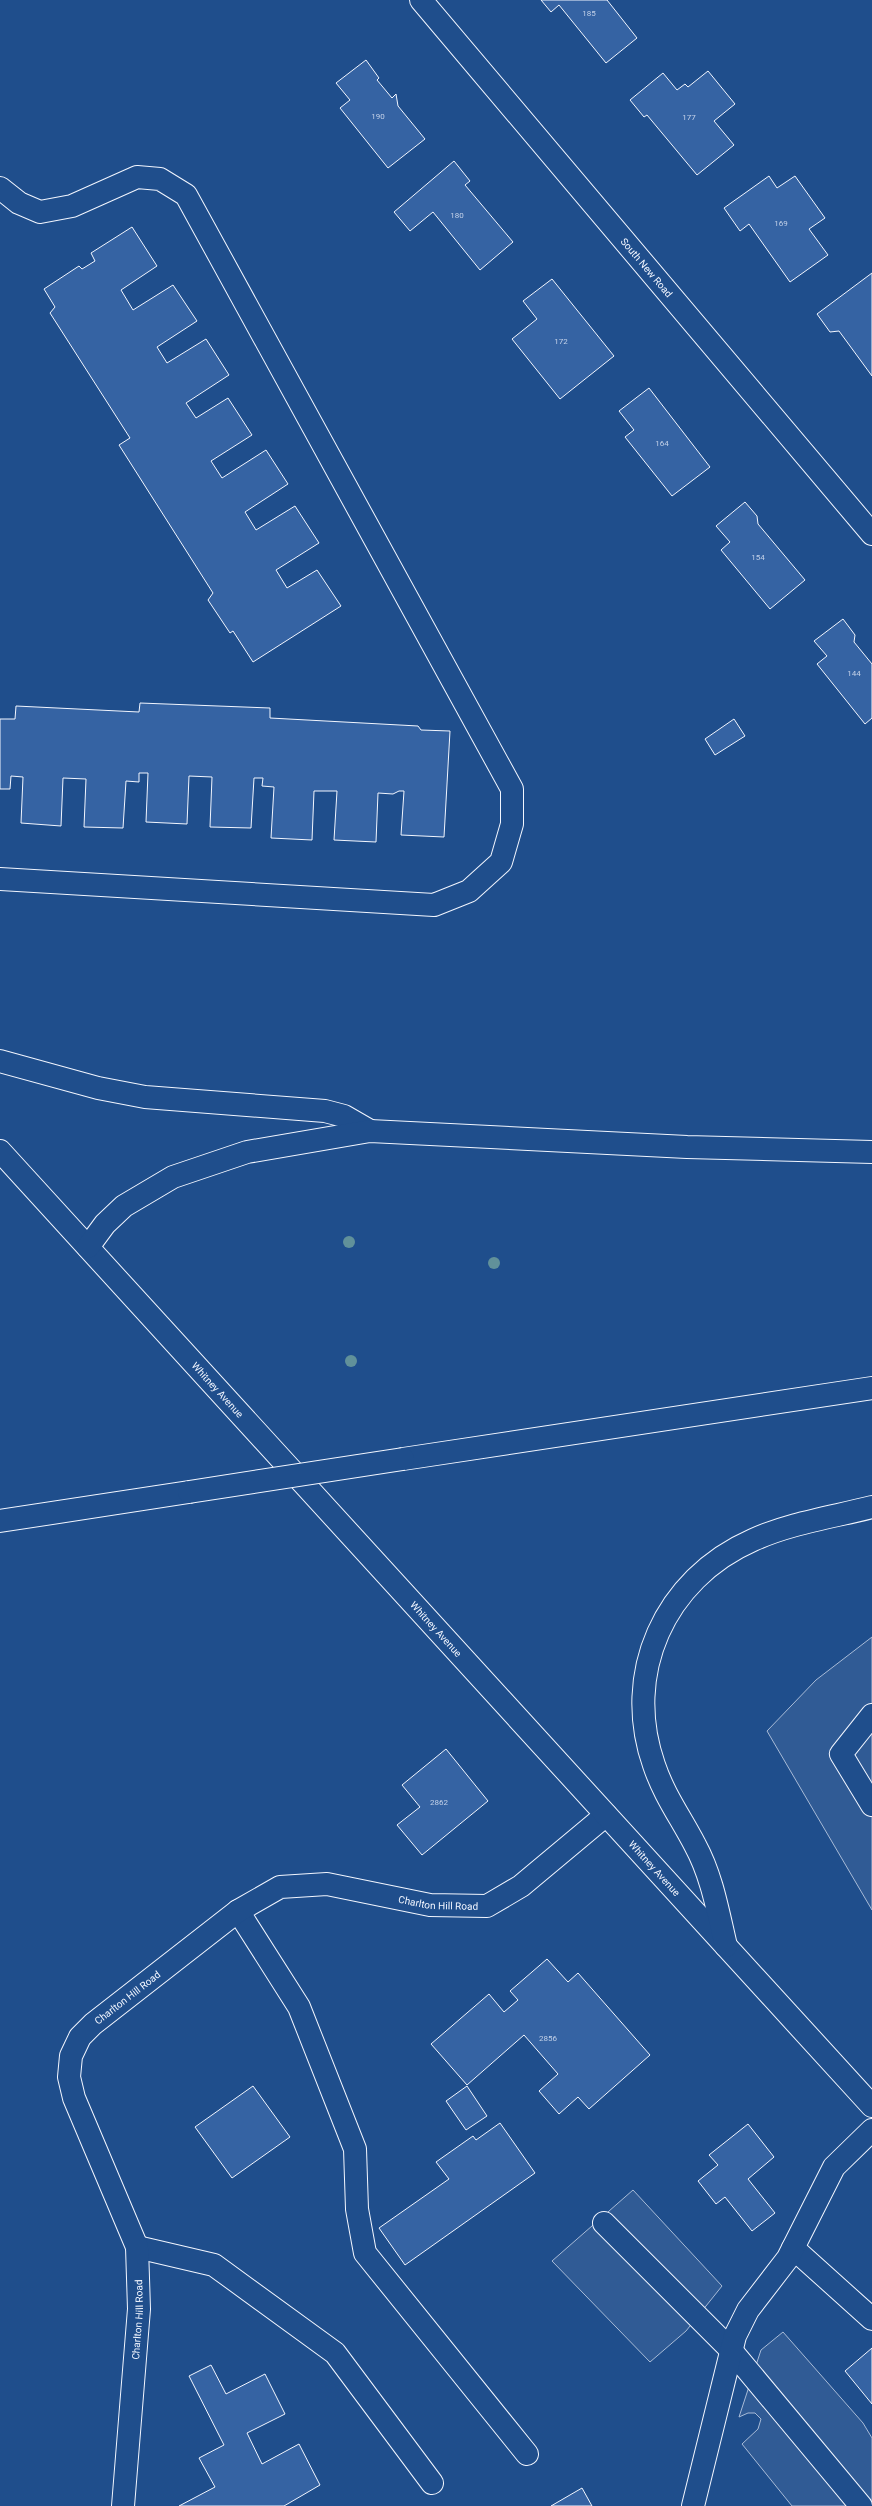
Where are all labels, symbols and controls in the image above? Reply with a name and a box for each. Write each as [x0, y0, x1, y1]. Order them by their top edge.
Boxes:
house number: 185 [582, 9, 596, 18]
house number: 190 [371, 112, 385, 121]
house number: 177 [682, 113, 696, 122]
house number: 180 [450, 211, 464, 220]
house number: 169 [774, 219, 788, 228]
street label: South New Road [618, 236, 674, 299]
house number: 172 [554, 337, 568, 346]
house number: 164 [655, 439, 669, 448]
house number: 154 [751, 553, 765, 562]
house number: 144 [847, 669, 861, 678]
street label: Whitney Avenue [189, 1360, 245, 1420]
street label: Whitney Avenue [408, 1599, 464, 1659]
house number: 2862 [430, 1798, 448, 1807]
street label: Whitney Avenue [626, 1839, 682, 1898]
street label: Charlton Hill Road [397, 1894, 478, 1912]
street label: Charlton Hill Road [93, 1969, 163, 2027]
house number: 2856 [539, 2034, 557, 2043]
street label: Charlton Hill Road [130, 2279, 145, 2360]

